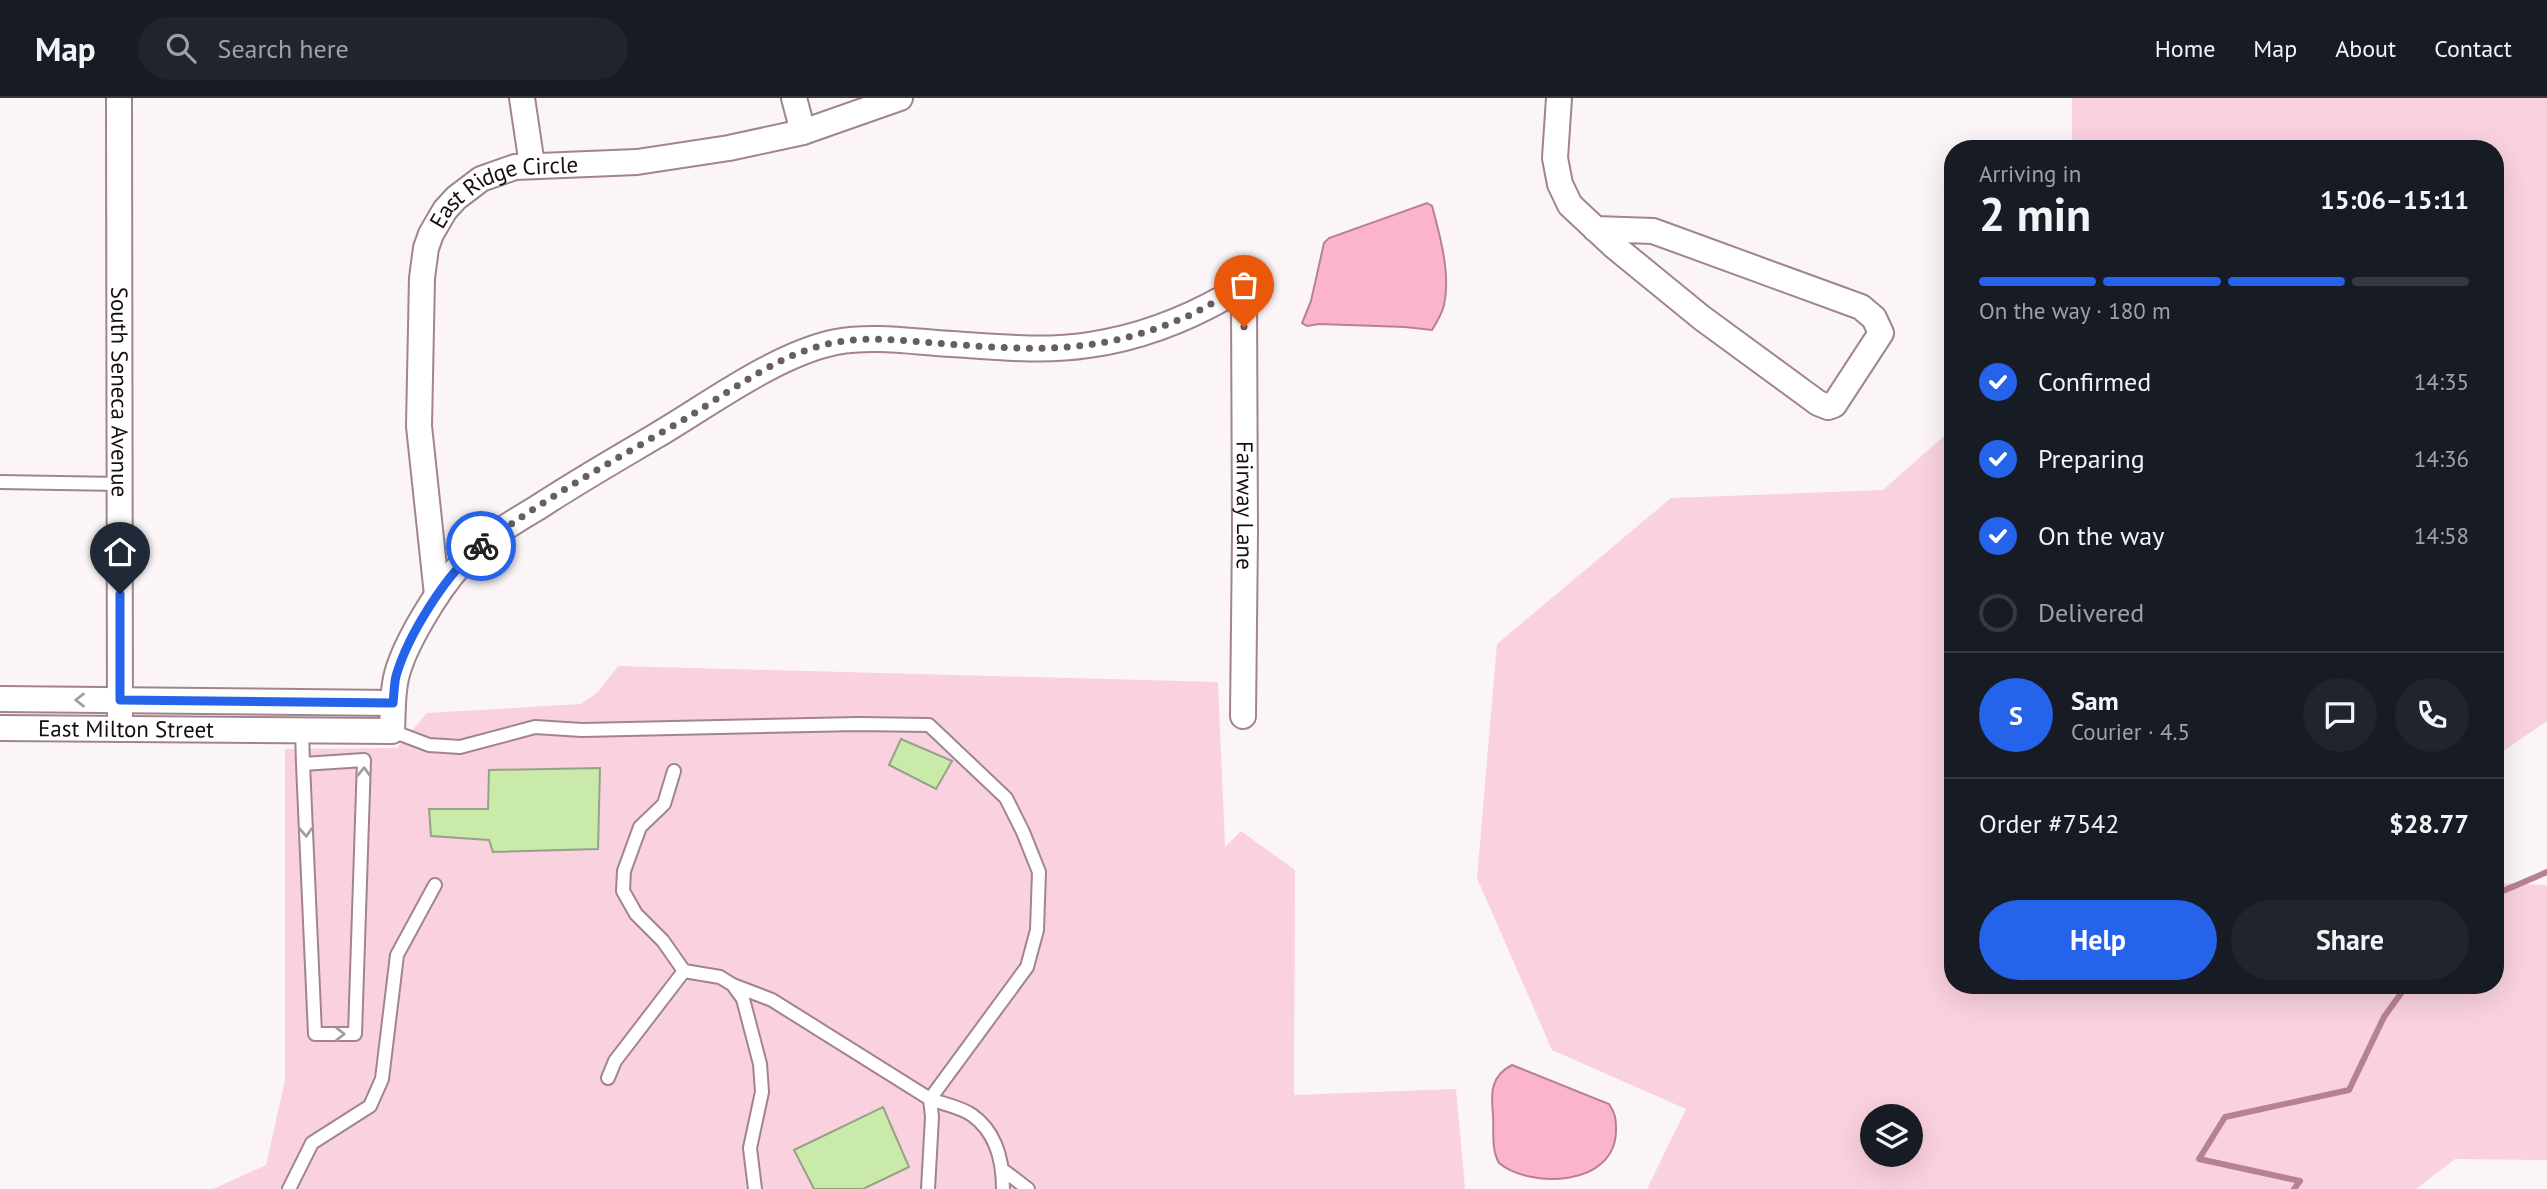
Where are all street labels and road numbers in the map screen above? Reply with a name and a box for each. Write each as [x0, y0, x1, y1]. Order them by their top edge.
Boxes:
street label: East Ridge Circle [423, 149, 579, 233]
street label: South Seneca Avenue [105, 287, 135, 497]
street label: Fairway Lane [1231, 441, 1260, 570]
street label: East Milton Street [38, 713, 214, 744]

